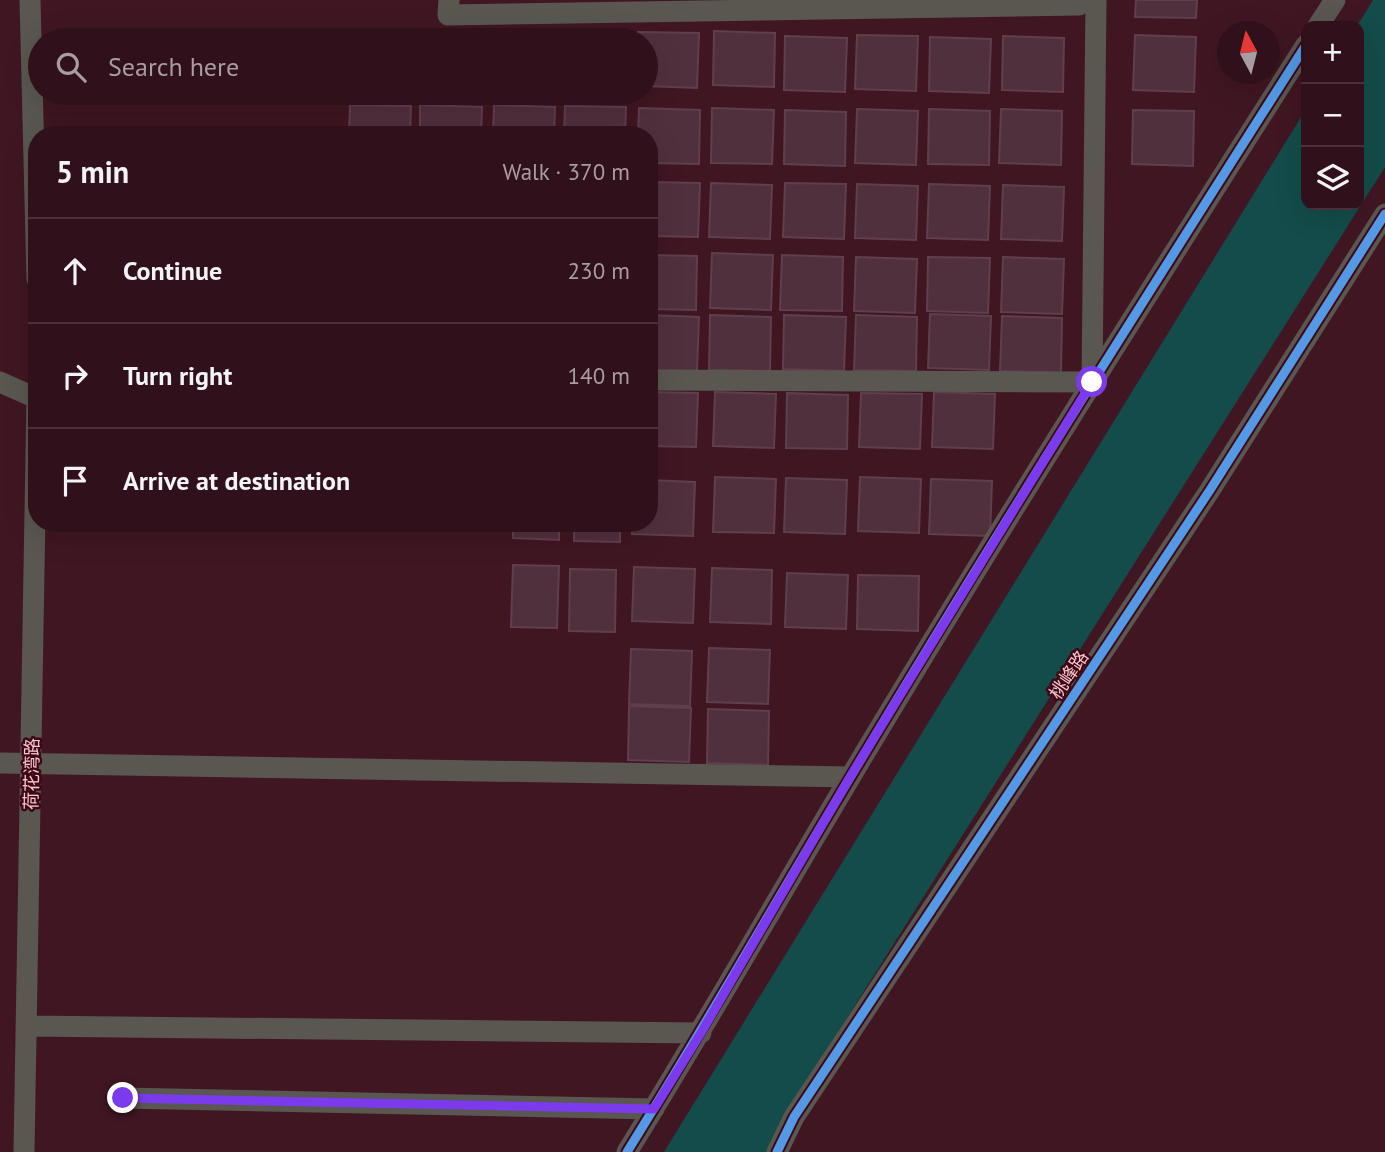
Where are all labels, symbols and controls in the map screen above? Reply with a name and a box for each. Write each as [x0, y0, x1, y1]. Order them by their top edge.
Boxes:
north arrow [1217, 21, 1280, 84]
map controls [1301, 21, 1364, 210]
button: + [1301, 21, 1364, 84]
search box [28, 28, 658, 105]
icon: search [52, 48, 90, 86]
text: Search here [108, 50, 239, 83]
button: − [1301, 84, 1364, 147]
button: layers [1301, 147, 1364, 210]
text: 5 min [56, 152, 129, 191]
text: Walk · 370 m [503, 157, 630, 186]
icon: ahead [56, 252, 94, 290]
text: Continue [123, 254, 222, 287]
text: 230 m [568, 256, 630, 285]
icon: right [56, 357, 94, 395]
text: Turn right [123, 359, 232, 392]
text: 140 m [568, 361, 630, 390]
route start [1076, 366, 1107, 397]
icon: arrive [56, 462, 94, 500]
text: Arrive at destination [123, 464, 350, 497]
street label: 桃峰路 [1044, 646, 1093, 704]
street label: 荷花湾路 [19, 738, 44, 810]
route end [107, 1082, 138, 1113]

